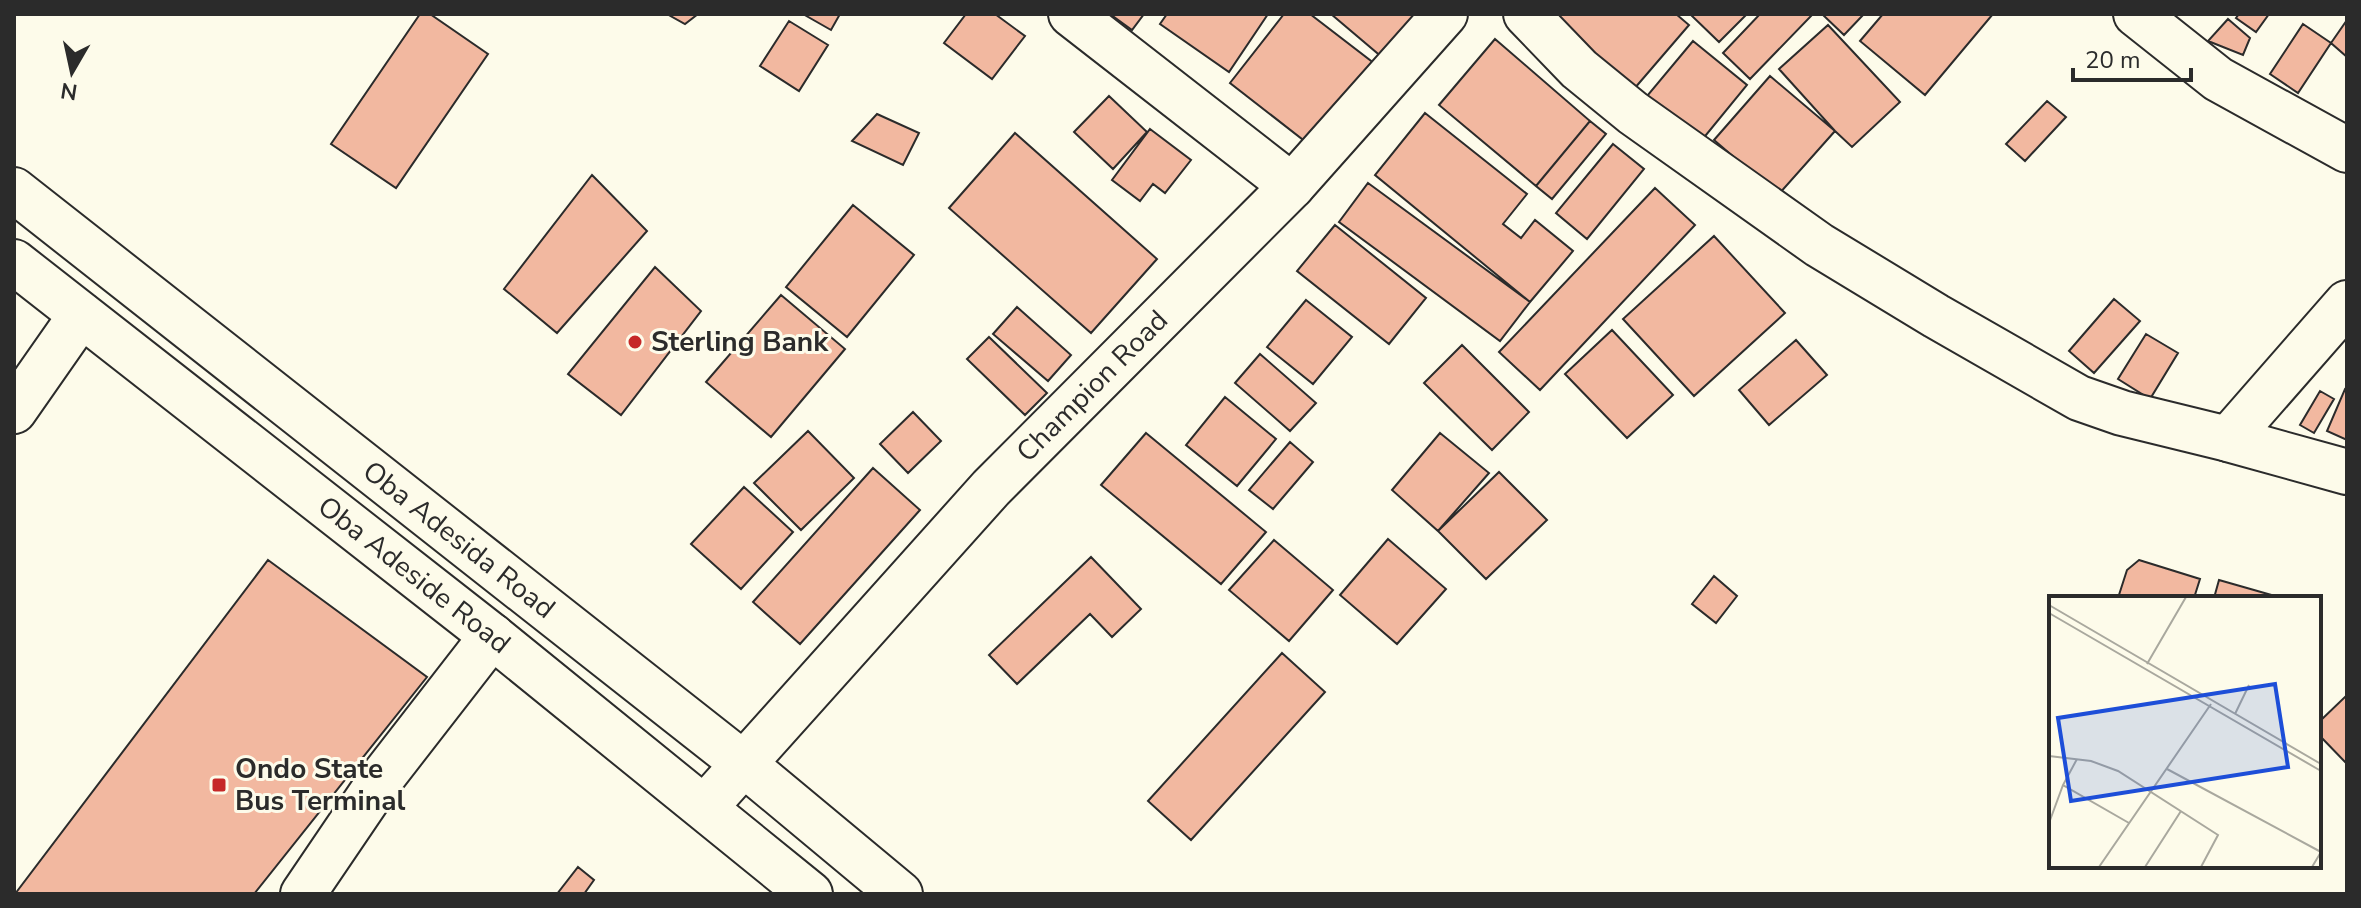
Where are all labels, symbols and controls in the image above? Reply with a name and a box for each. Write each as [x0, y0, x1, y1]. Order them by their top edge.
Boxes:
north arrow [32, 32, 112, 112]
scale bar [2073, 32, 2191, 82]
text: 20 m [2085, 44, 2141, 76]
text: N [59, 75, 80, 107]
street label: Champion Road [1008, 302, 1176, 471]
place label: Sterling Bank [651, 323, 829, 361]
marker: Sterling Bank [626, 333, 644, 351]
street label: Oba Adesida Road [355, 452, 563, 627]
street label: Oba Adeside Road [310, 488, 518, 662]
inset map [2049, 596, 2321, 868]
place label: Ondo State Bus Terminal [235, 750, 405, 820]
marker: Ondo State Bus Terminal [210, 776, 228, 794]

